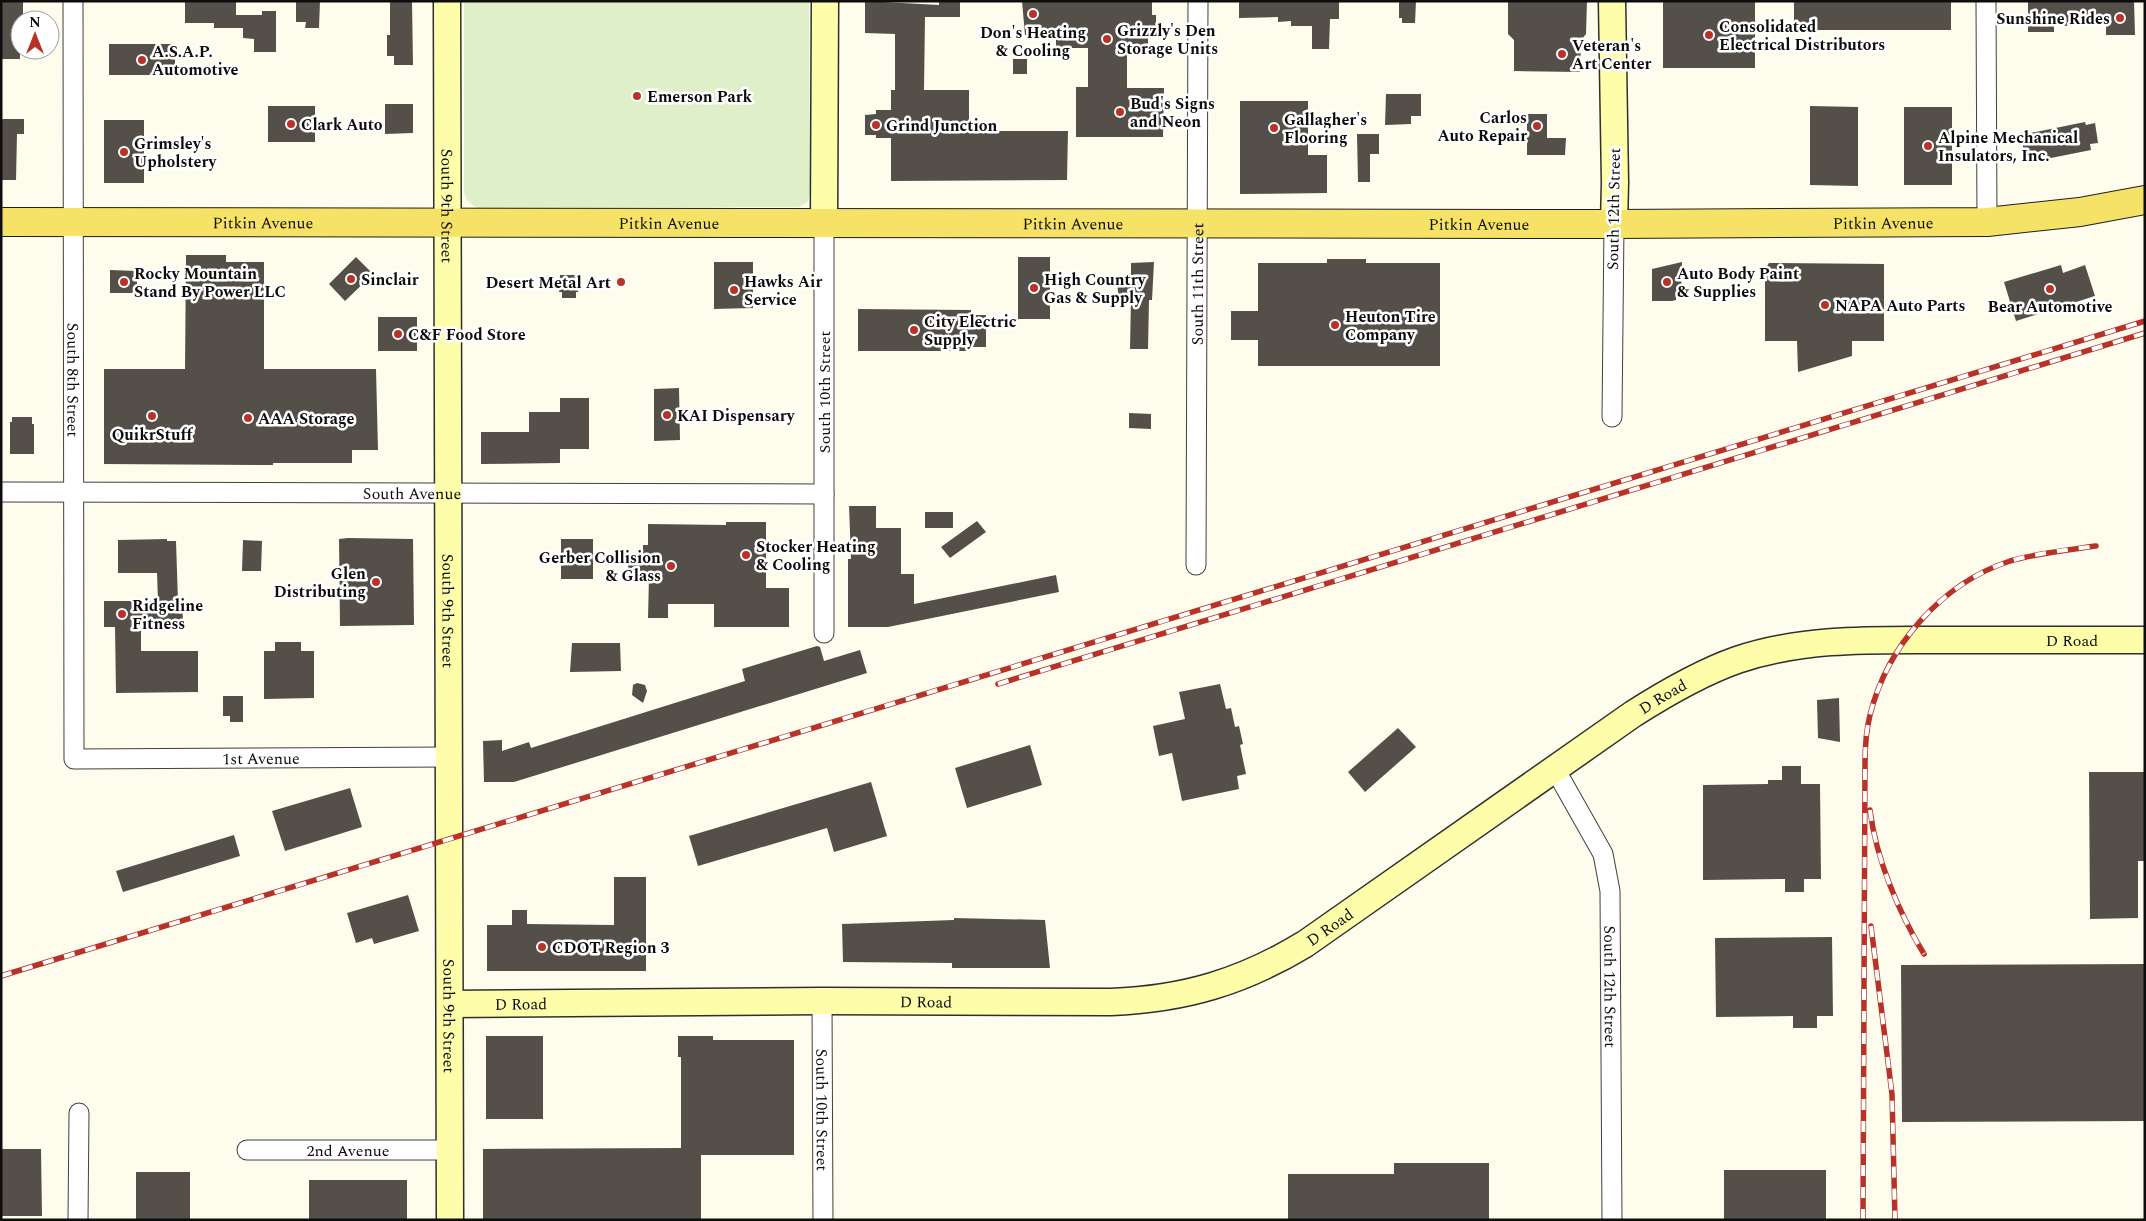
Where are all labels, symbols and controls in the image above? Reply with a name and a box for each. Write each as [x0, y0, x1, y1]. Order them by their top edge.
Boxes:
place label: Sunshine Rides [1996, 7, 2110, 31]
marker: Don's Heating & Cooling [1027, 8, 1039, 20]
north arrow [10, 10, 60, 60]
text: N [29, 12, 41, 33]
marker: Sunshine Rides [2114, 12, 2126, 24]
place label: Consolidated Electrical Distributors [1719, 15, 1885, 57]
place label: Grizzly's Den Storage Units [1117, 19, 1218, 61]
place label: Don's Heating & Cooling [980, 21, 1086, 63]
marker: Consolidated Electrical Distributors [1703, 29, 1715, 41]
marker: Grizzly's Den Storage Units [1101, 33, 1113, 45]
place label: Veteran's Art Center [1572, 34, 1652, 76]
place label: A.S.A.P. Automotive [152, 40, 239, 82]
marker: Veteran's Art Center [1556, 48, 1568, 60]
marker: A.S.A.P. Automotive [136, 54, 148, 66]
place label: Emerson Park [647, 85, 752, 109]
marker: Emerson Park [631, 90, 643, 102]
place label: Bud's Signs and Neon [1130, 92, 1215, 134]
marker: Bud's Signs and Neon [1114, 106, 1126, 118]
place label: Carlos Auto Repair [1437, 106, 1527, 148]
place label: Gallagher's Flooring [1284, 108, 1367, 150]
place label: Clark Auto [301, 113, 383, 137]
place label: Grind Junction [886, 114, 998, 138]
marker: Clark Auto [285, 118, 297, 130]
marker: Grind Junction [870, 119, 882, 131]
marker: Carlos Auto Repair [1531, 120, 1543, 132]
marker: Gallagher's Flooring [1268, 122, 1280, 134]
place label: Alpine Mechanical Insulators, Inc. [1938, 126, 2078, 168]
place label: Grimsley's Upholstery [134, 132, 217, 174]
marker: Alpine Mechanical Insulators, Inc. [1922, 140, 1934, 152]
marker: Grimsley's Upholstery [118, 146, 130, 158]
street label: South 12th Street [1601, 147, 1627, 270]
street label: South 9th Street [434, 149, 459, 264]
street label: Pitkin Avenue [213, 211, 313, 235]
street label: Pitkin Avenue [1833, 211, 1933, 236]
street label: Pitkin Avenue [619, 212, 719, 236]
street label: Pitkin Avenue [1023, 212, 1123, 236]
street label: Pitkin Avenue [1429, 213, 1529, 237]
street label: South 11th Street [1186, 222, 1210, 345]
place label: Rocky Mountain Stand By Power LLC [134, 262, 286, 304]
place label: Auto Body Paint & Supplies [1677, 262, 1799, 304]
place label: Sinclair [361, 268, 419, 292]
place label: High Country Gas & Supply [1044, 268, 1147, 310]
place label: Hawks Air Service [744, 270, 822, 312]
place label: Desert Metal Art [485, 271, 611, 295]
marker: Sinclair [345, 273, 357, 285]
marker: Rocky Mountain Stand By Power LLC [118, 276, 130, 288]
marker: Desert Metal Art [615, 276, 627, 288]
marker: Auto Body Paint & Supplies [1661, 276, 1673, 288]
marker: High Country Gas & Supply [1028, 282, 1040, 294]
marker: Bear Automotive [2044, 283, 2056, 295]
marker: Hawks Air Service [728, 284, 740, 296]
place label: NAPA Auto Parts [1835, 294, 1965, 318]
place label: Bear Automotive [1987, 295, 2113, 319]
marker: NAPA Auto Parts [1819, 299, 1831, 311]
place label: Heuton Tire Company [1345, 305, 1436, 347]
place label: City Electric Supply [924, 310, 1017, 352]
marker: Heuton Tire Company [1329, 319, 1341, 331]
street label: South 8th Street [60, 323, 85, 438]
place label: C&F Food Store [408, 323, 526, 347]
marker: City Electric Supply [908, 324, 920, 336]
marker: C&F Food Store [392, 328, 404, 340]
street label: South 10th Street [813, 330, 837, 453]
place label: KAI Dispensary [677, 404, 796, 428]
place label: AAA Storage [258, 407, 355, 431]
marker: KAI Dispensary [661, 409, 673, 421]
marker: QuikrStuff [146, 410, 158, 422]
marker: AAA Storage [242, 412, 254, 424]
place label: QuikrStuff [112, 423, 193, 447]
street label: South Avenue [363, 482, 461, 506]
place label: Stocker Heating & Cooling [756, 535, 876, 577]
place label: Gerber Collision & Glass [539, 546, 661, 588]
marker: Stocker Heating & Cooling [740, 549, 752, 561]
street label: South 9th Street [435, 554, 460, 669]
marker: Gerber Collision & Glass [665, 560, 677, 572]
place label: Glen Distributing [274, 562, 366, 604]
marker: Glen Distributing [370, 576, 382, 588]
place label: Ridgeline Fitness [132, 594, 203, 636]
marker: Ridgeline Fitness [116, 608, 128, 620]
street label: D Road [2046, 629, 2098, 653]
street label: D Road [1634, 673, 1692, 721]
street label: 1st Avenue [222, 747, 300, 771]
street label: D Road [1302, 903, 1359, 952]
street label: South 12th Street [1597, 925, 1622, 1048]
place label: CDOT Region 3 [552, 936, 670, 960]
marker: CDOT Region 3 [536, 941, 548, 953]
street label: South 9th Street [436, 959, 461, 1074]
street label: D Road [900, 990, 952, 1014]
street label: D Road [495, 992, 547, 1017]
street label: South 10th Street [809, 1049, 834, 1172]
street label: 2nd Avenue [306, 1139, 390, 1163]

